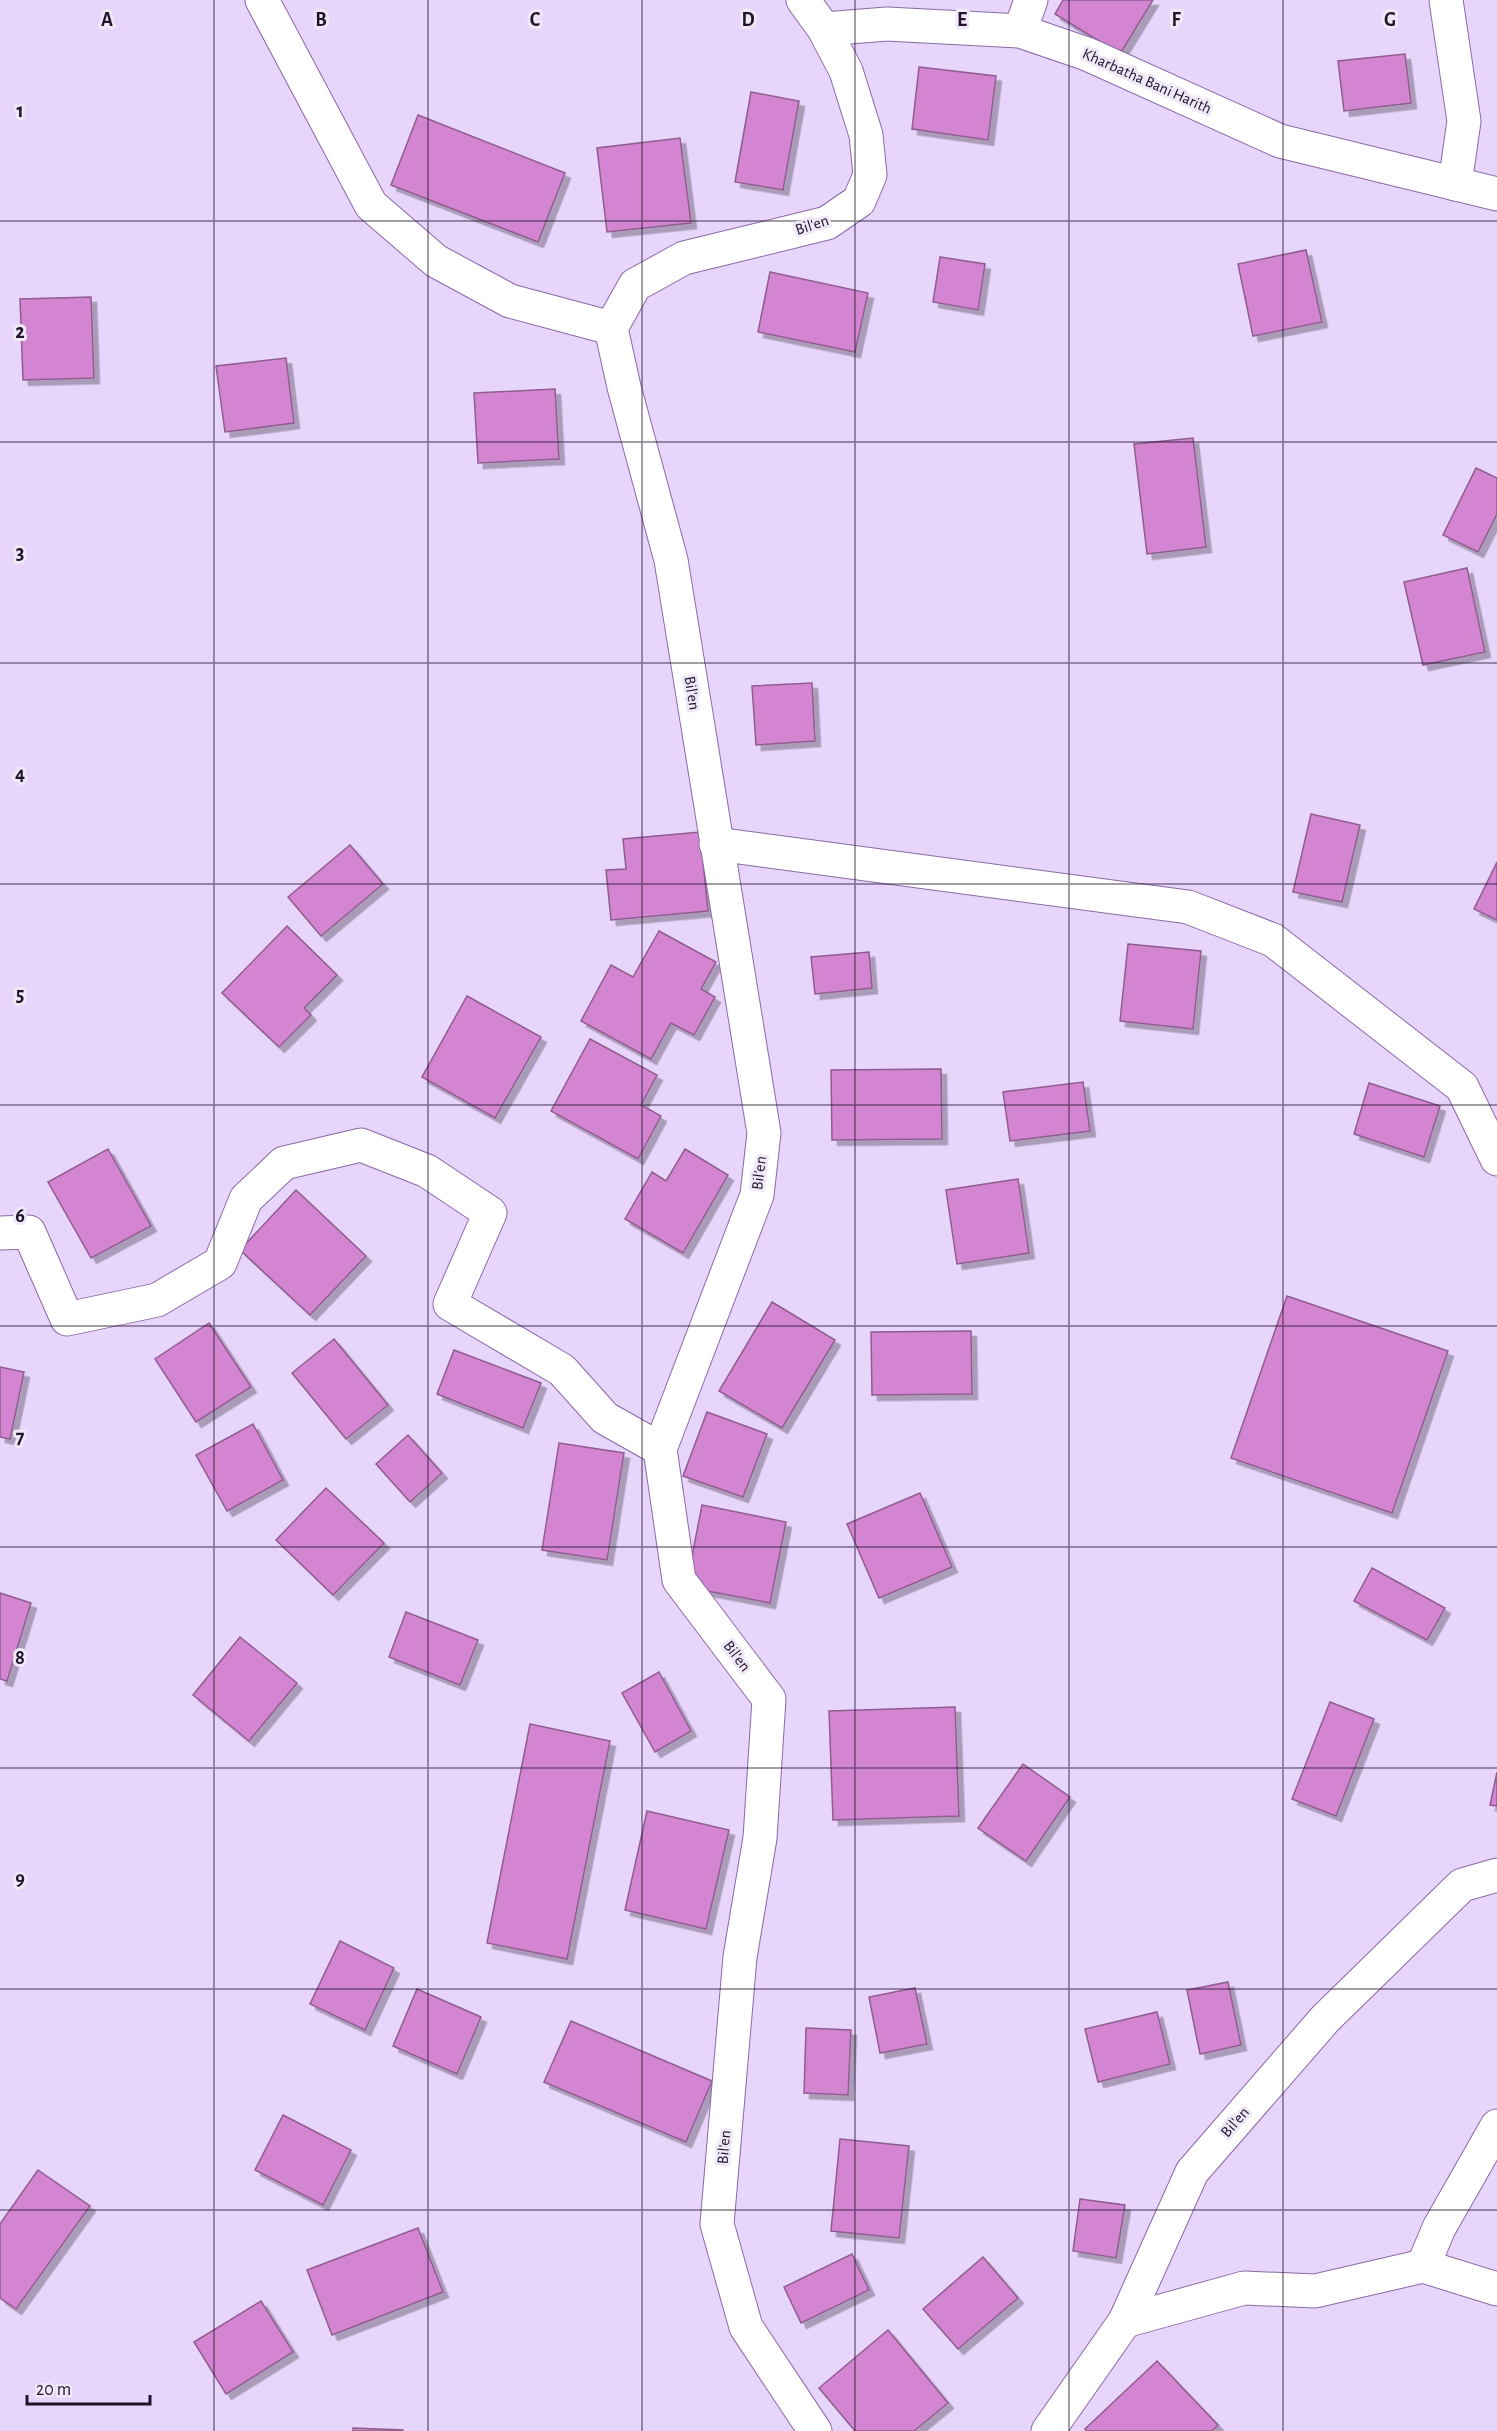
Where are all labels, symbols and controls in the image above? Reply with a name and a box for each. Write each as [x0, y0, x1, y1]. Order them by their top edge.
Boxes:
text: A [101, 10, 113, 30]
text: B [315, 10, 327, 30]
text: C [530, 10, 541, 30]
text: D [741, 10, 755, 30]
text: E [957, 10, 967, 30]
text: F [1171, 10, 1181, 30]
text: G [1384, 10, 1396, 30]
street label: Kharbatha Bani Harith [1080, 45, 1214, 117]
text: 1 [16, 101, 24, 121]
street label: Bil'en [793, 212, 831, 238]
text: 2 [15, 322, 25, 342]
text: 3 [16, 543, 24, 563]
street label: Bil'en [681, 675, 703, 711]
text: 4 [15, 764, 25, 784]
text: 5 [16, 985, 24, 1005]
street label: Bil'en [749, 1155, 769, 1191]
text: 6 [15, 1206, 25, 1226]
text: 7 [16, 1427, 25, 1447]
street label: Bil'en [720, 1638, 754, 1674]
text: 8 [15, 1648, 25, 1668]
text: 9 [15, 1869, 25, 1889]
street label: Bil'en [1218, 2104, 1252, 2140]
street label: Bil'en [715, 2129, 733, 2165]
scale bar [27, 2368, 150, 2406]
text: 20 m [36, 2381, 71, 2399]

